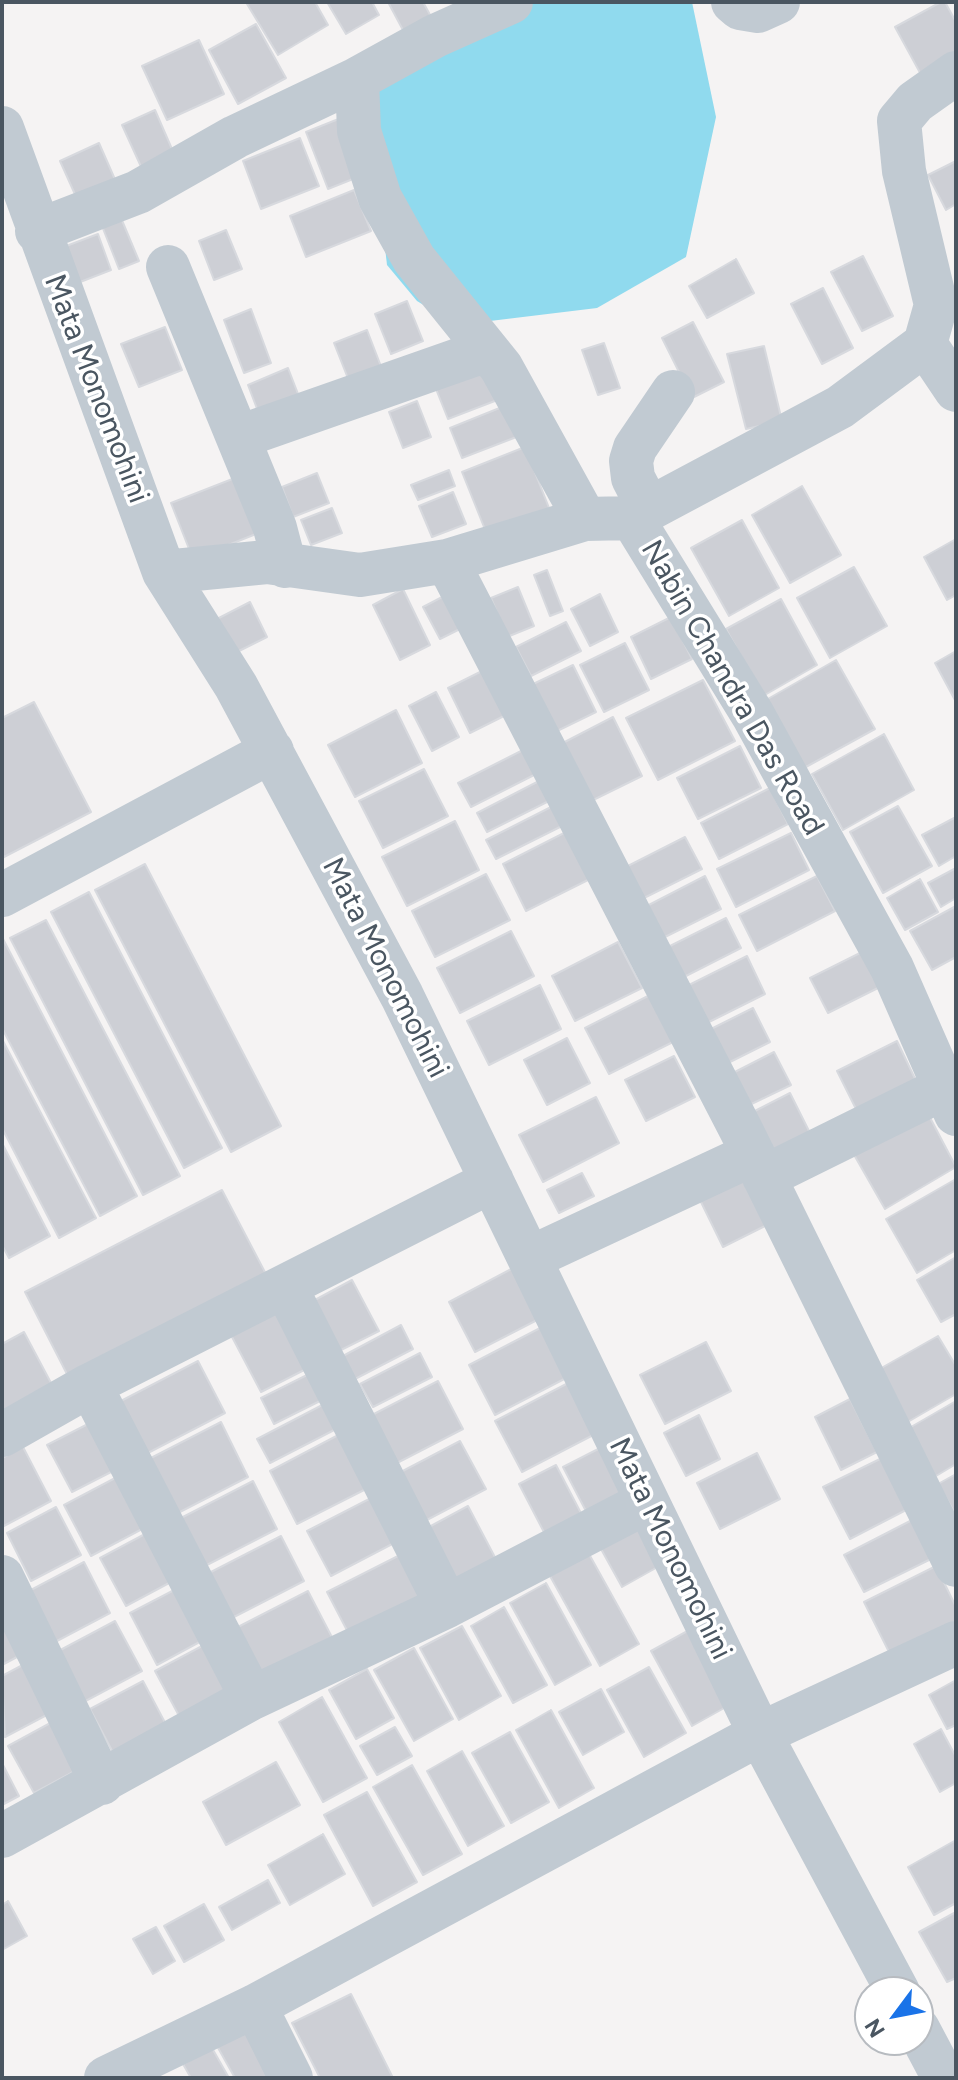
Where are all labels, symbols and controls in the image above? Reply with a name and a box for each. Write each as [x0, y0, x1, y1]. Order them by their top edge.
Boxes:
street label: Mata Monomohini [36, 270, 156, 508]
street label: Nabin Chandra Das Road [633, 534, 831, 842]
street label: Mata Monomohini [314, 852, 456, 1084]
street label: Mata Monomohini [601, 1432, 739, 1666]
north arrow [854, 1976, 934, 2056]
text: N [859, 2014, 891, 2042]

